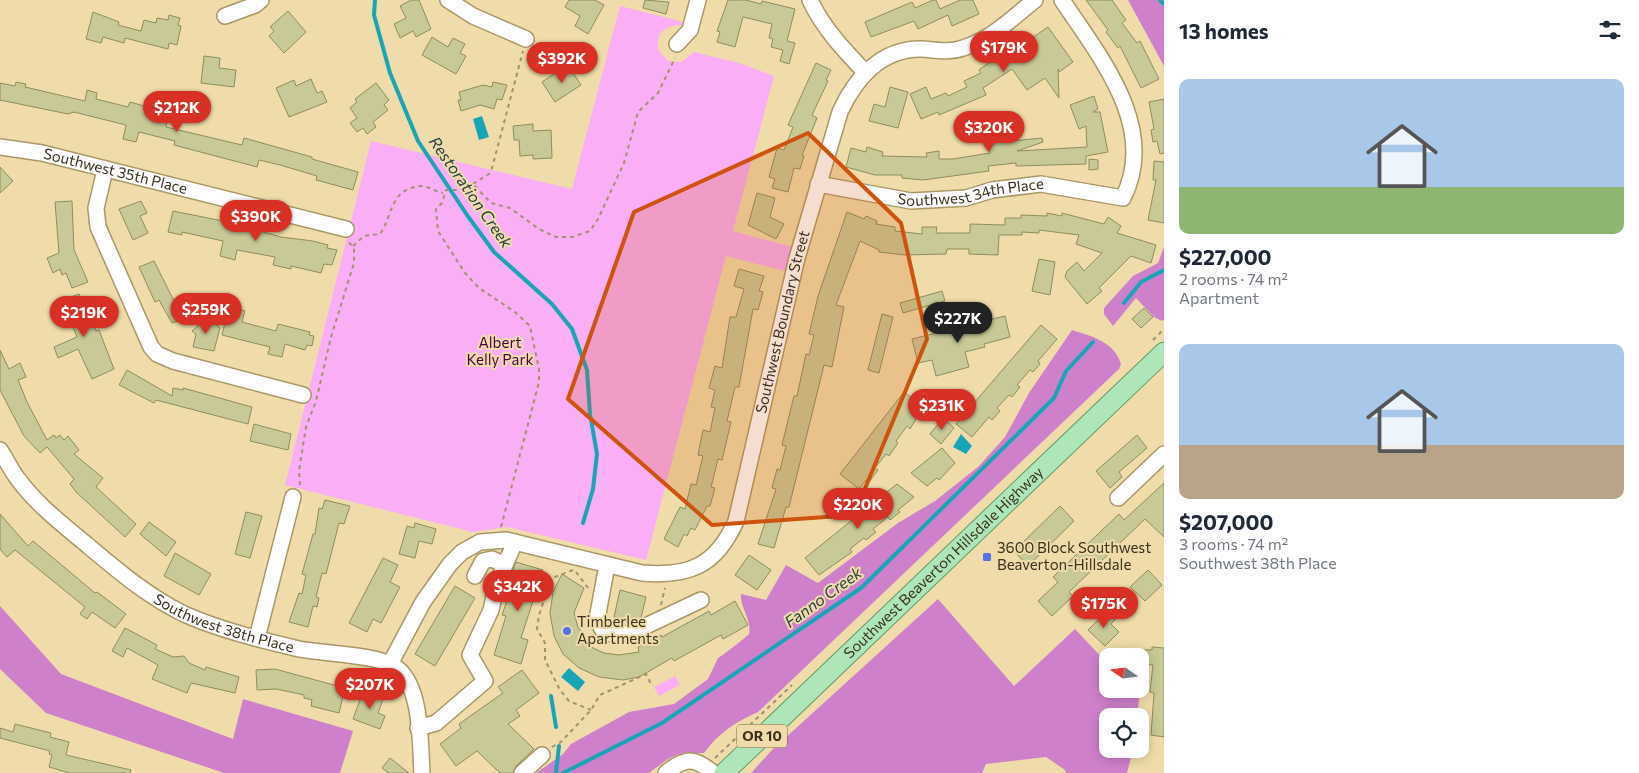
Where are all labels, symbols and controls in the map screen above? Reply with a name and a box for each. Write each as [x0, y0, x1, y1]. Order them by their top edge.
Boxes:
icon: filters [1596, 16, 1624, 44]
text: 13 homes [1179, 18, 1269, 43]
pin: $179K [969, 30, 1039, 73]
text: $179K [981, 37, 1027, 56]
pin: $392K [527, 42, 597, 84]
text: $392K [538, 48, 586, 67]
pin: $212K [142, 90, 212, 133]
text: $212K [154, 97, 200, 116]
pin: $320K [954, 110, 1024, 153]
icon: home [1357, 111, 1447, 201]
text: $320K [964, 117, 1014, 136]
water label: Restoration Creek [426, 132, 517, 251]
street label: Southwest 35th Place [42, 144, 189, 197]
street label: Southwest 34th Place [896, 174, 1045, 210]
pin: $390K [221, 200, 291, 242]
text: $390K [231, 206, 281, 225]
street label: Southwest Boundary Street [751, 228, 813, 415]
text: $227,000 [1179, 244, 1272, 269]
text: 2 rooms · 74 m² [1179, 269, 1288, 288]
text: Apartment [1179, 288, 1259, 307]
pin: $259K [171, 292, 241, 335]
pin: $219K [49, 296, 119, 338]
text: $259K [182, 299, 230, 318]
text: $219K [61, 302, 107, 321]
pin: $227K [923, 302, 993, 344]
text: $227K [934, 308, 982, 327]
park label: Albert Kelly Park [466, 333, 534, 368]
icon: home [1357, 376, 1447, 466]
pin: $231K [907, 388, 977, 431]
text: $231K [919, 395, 965, 414]
street label: Southwest Beaverton Hillsdale Highway [840, 462, 1047, 662]
pin: $220K [823, 488, 893, 530]
text: $220K [833, 494, 883, 513]
text: $207,000 [1179, 509, 1273, 534]
text: 3 rooms · 74 m² [1179, 534, 1288, 553]
place label: 3600 Block Southwest Beaverton-Hillsdale [997, 538, 1151, 573]
marker: 3600 Block Southwest Beaverton-Hillsdale [981, 551, 993, 563]
text: Southwest 38th Place [1179, 553, 1337, 572]
water label: Fanno Creek [780, 562, 865, 631]
pin: $342K [483, 570, 553, 612]
text: $342K [494, 576, 542, 595]
pin: $175K [1069, 586, 1139, 629]
street label: Southwest 38th Place [151, 589, 296, 656]
text: $175K [1081, 593, 1127, 612]
place label: Timberlee Apartments [577, 612, 659, 647]
marker: Timberlee Apartments [561, 625, 573, 637]
north arrow [1099, 648, 1149, 698]
map controls [1099, 648, 1149, 758]
pin: $207K [335, 668, 405, 710]
text: $207K [346, 674, 394, 693]
button: locate [1099, 708, 1149, 758]
road number: OR 10 [737, 724, 787, 748]

